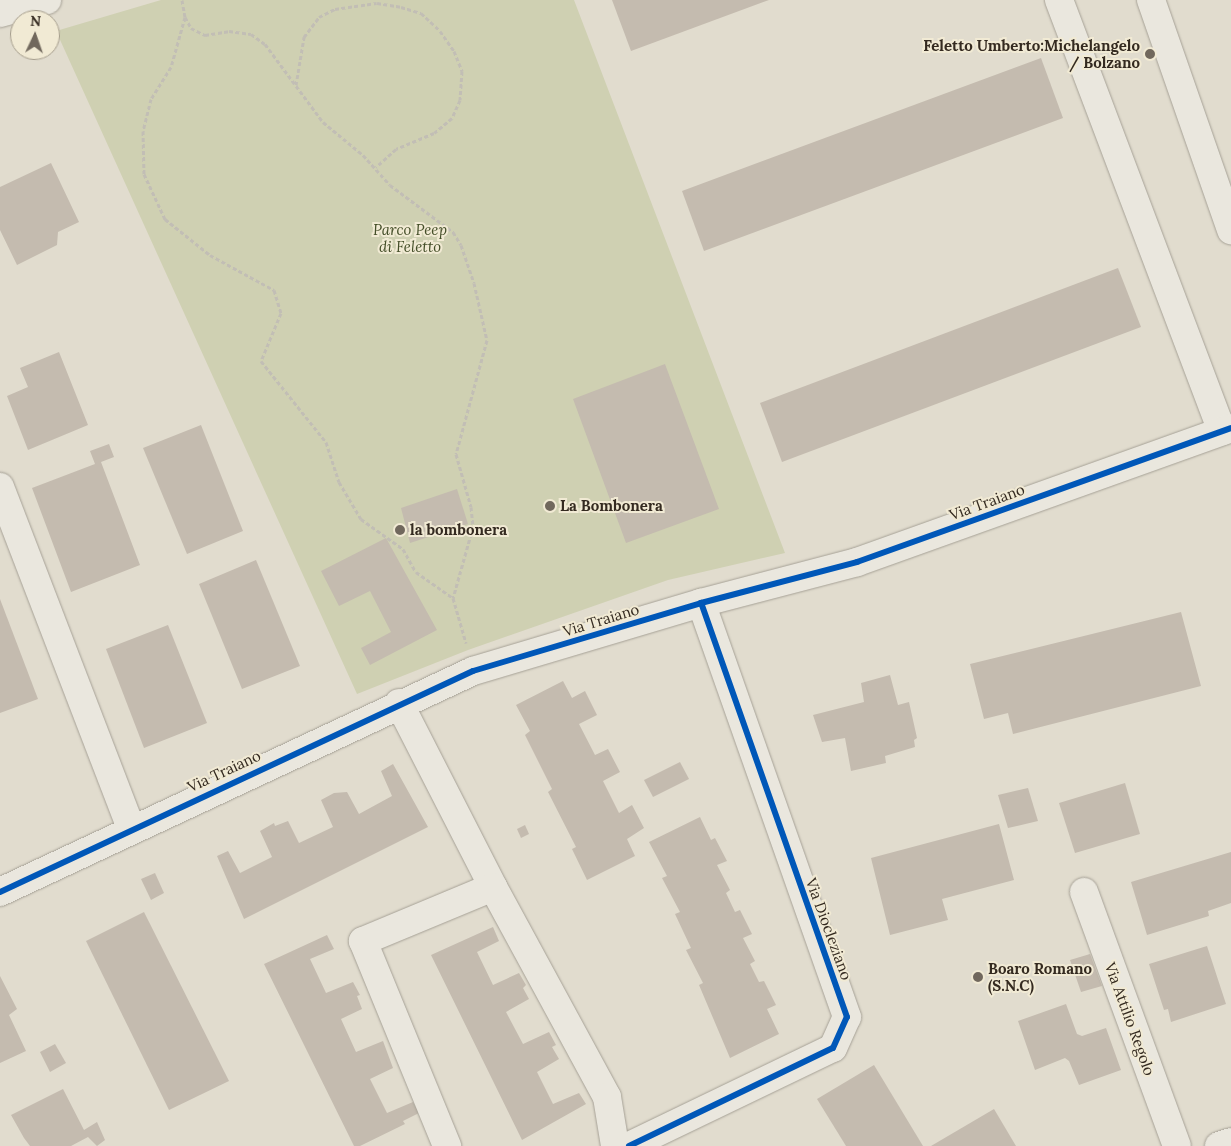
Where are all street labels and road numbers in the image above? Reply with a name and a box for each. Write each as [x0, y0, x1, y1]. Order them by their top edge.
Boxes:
street label: Via Traiano [947, 480, 1027, 524]
street label: Via Traiano [561, 600, 641, 640]
street label: Via Traiano [184, 746, 264, 796]
street label: Via Diocleziano [802, 875, 856, 983]
street label: Via Attilio Regolo [1101, 960, 1159, 1078]

